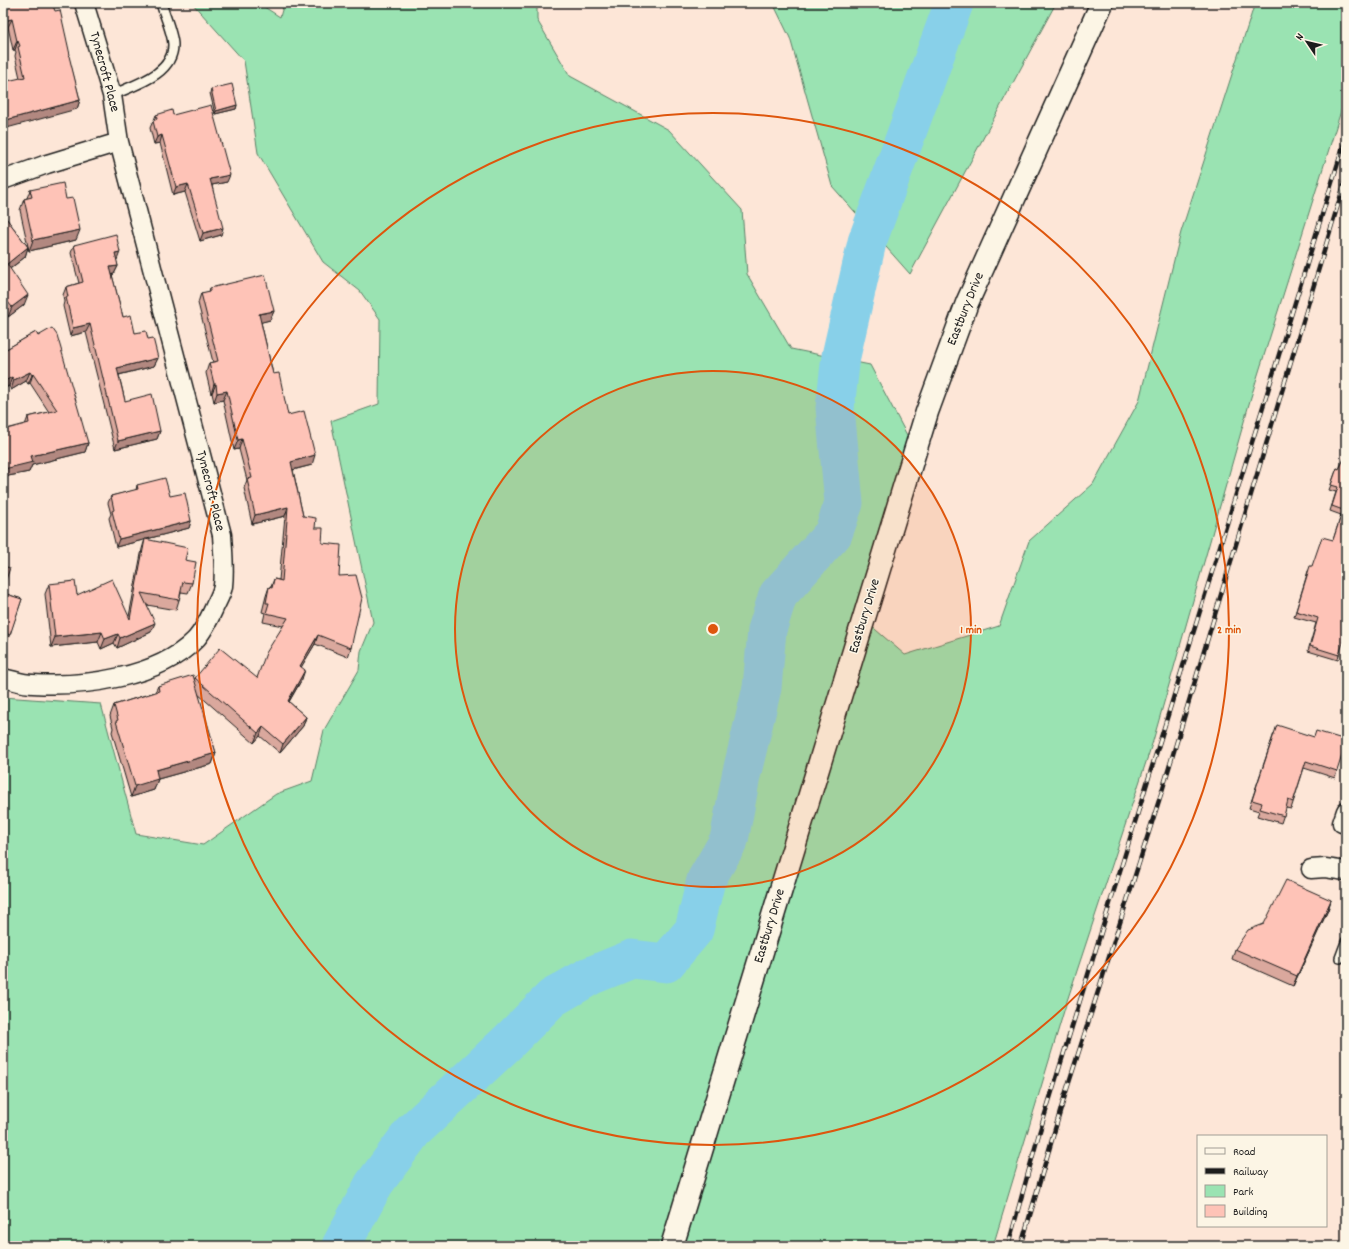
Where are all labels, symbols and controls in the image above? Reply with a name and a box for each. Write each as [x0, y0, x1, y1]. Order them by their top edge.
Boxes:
north arrow [1287, 22, 1327, 62]
street label: Tynecroft Place [84, 30, 124, 114]
text: N [1292, 30, 1309, 44]
street label: Eastbury Drive [942, 269, 990, 349]
street label: Tynecroft Place [190, 449, 230, 533]
street label: Eastbury Drive [844, 576, 886, 656]
centre of rings [706, 622, 720, 636]
text: 1 min [960, 622, 982, 639]
text: 2 min [1217, 622, 1241, 639]
street label: Eastbury Drive [749, 886, 791, 966]
legend [1197, 1135, 1327, 1227]
text: Road [1233, 1144, 1255, 1161]
text: Railway [1233, 1164, 1269, 1181]
text: Park [1233, 1184, 1254, 1201]
text: Building [1233, 1204, 1268, 1221]

